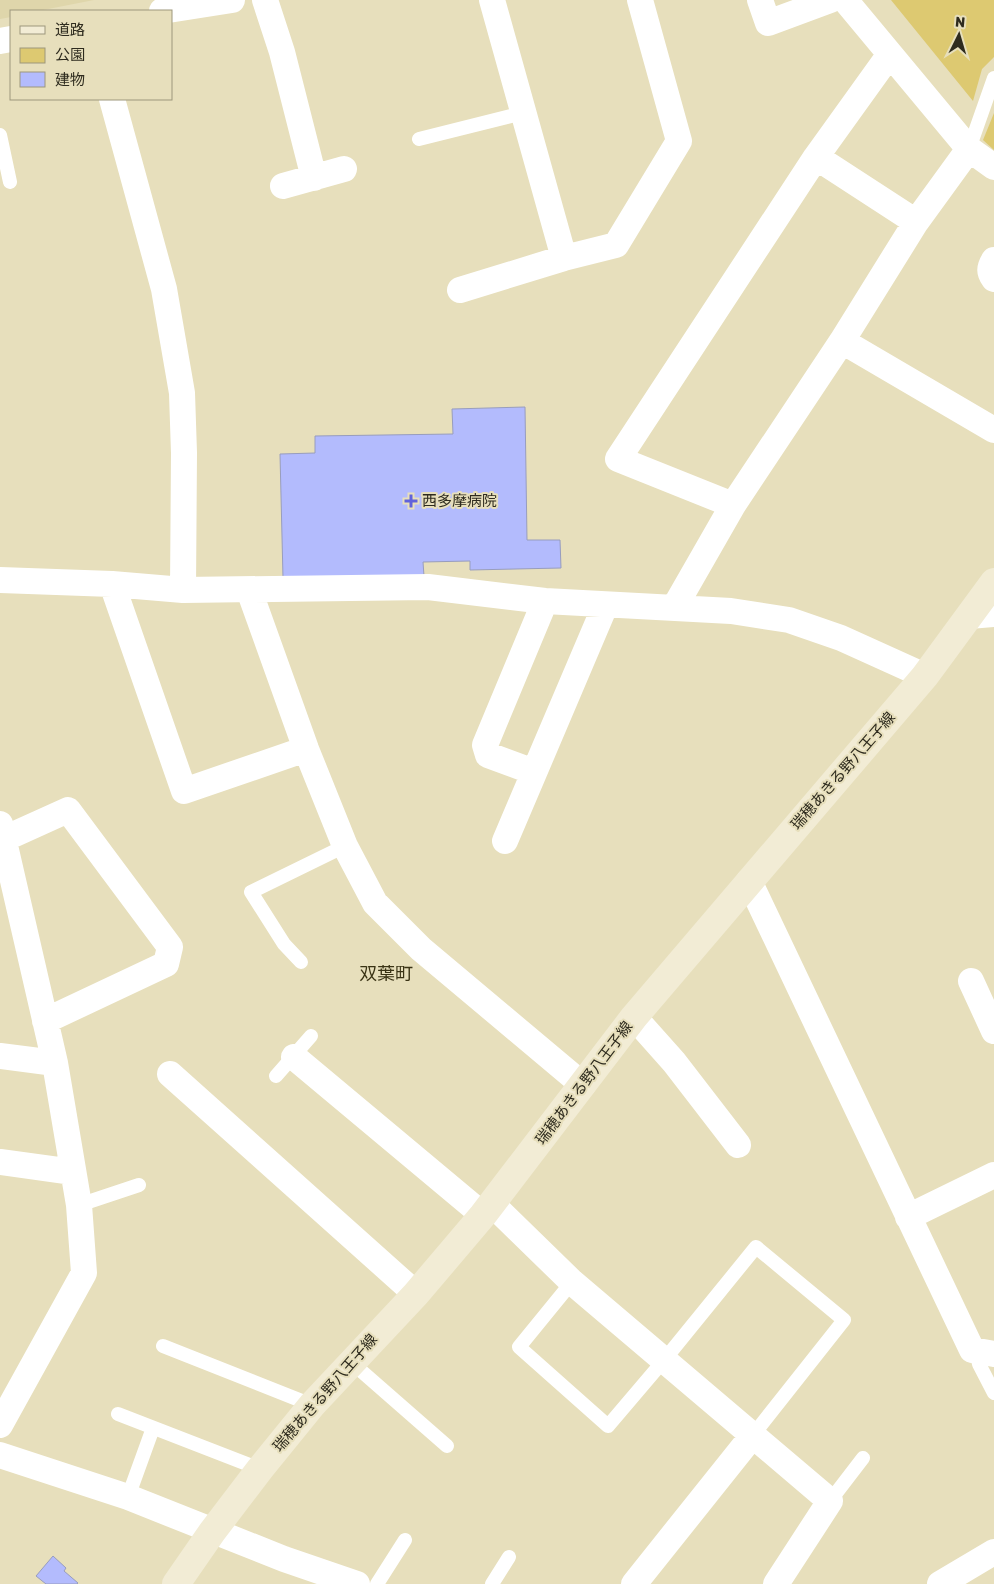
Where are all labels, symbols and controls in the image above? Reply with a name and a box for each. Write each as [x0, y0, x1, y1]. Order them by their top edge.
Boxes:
legend [10, 10, 172, 100]
north arrow [934, 10, 984, 60]
text: N [954, 14, 966, 31]
text: 道路 [55, 21, 85, 39]
text: 公園 [55, 46, 85, 64]
text: 建物 [55, 71, 85, 89]
place label: 西多摩病院 [422, 492, 497, 510]
marker: 西多摩病院 [404, 494, 418, 508]
street label: 瑞穂あきる野八王子線 [787, 709, 899, 833]
district label: 双葉町 [359, 963, 413, 985]
street label: 瑞穂あきる野八王子線 [532, 1018, 636, 1148]
street label: 瑞穂あきる野八王子線 [269, 1331, 381, 1455]

